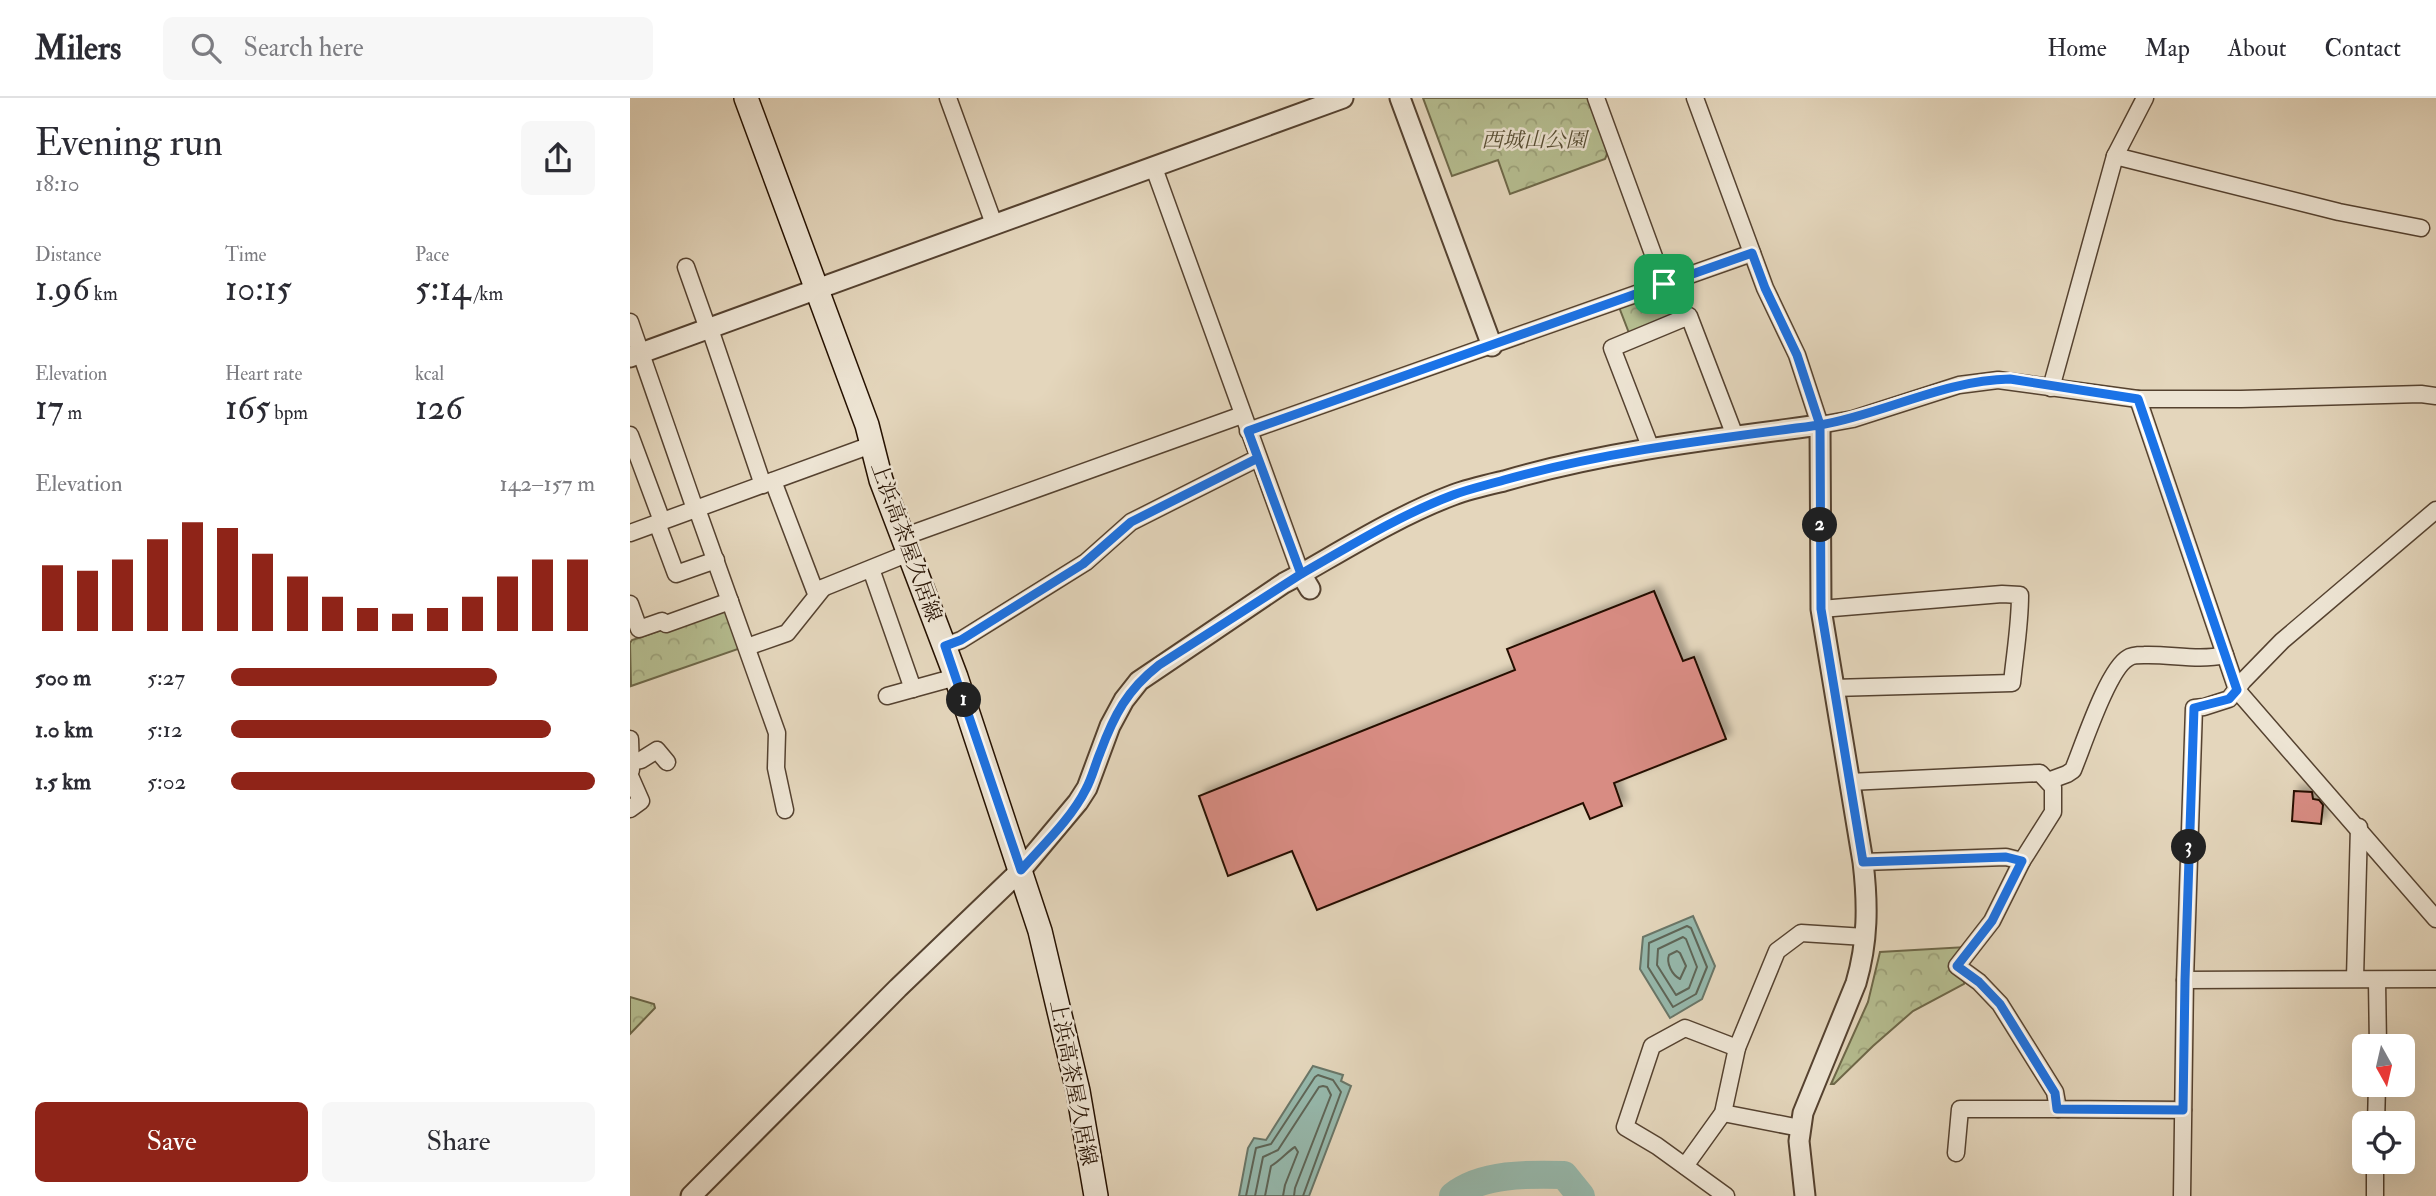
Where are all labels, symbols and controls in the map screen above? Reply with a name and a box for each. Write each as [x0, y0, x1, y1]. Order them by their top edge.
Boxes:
search box [163, 17, 653, 80]
text: Milers [35, 28, 121, 69]
icon: search [187, 29, 225, 67]
text: Search here [243, 32, 364, 64]
text: Home [2047, 33, 2107, 64]
text: Map [2145, 33, 2190, 64]
text: About [2228, 33, 2287, 64]
text: Contact [2325, 33, 2401, 64]
text: Evening run [35, 119, 223, 167]
button: share [521, 121, 595, 195]
park label: 西城山公園 [1482, 127, 1589, 154]
text: 18:10 [35, 169, 80, 198]
text: Distance [35, 243, 101, 267]
text: Time [225, 243, 267, 267]
text: Pace [415, 243, 449, 267]
pin [1634, 254, 1694, 314]
icon: arrive [1645, 265, 1683, 303]
text: 1.96 [35, 267, 90, 311]
text: 10:15 [225, 267, 292, 311]
text: 5:14 [415, 267, 470, 311]
text: km [90, 282, 118, 306]
text: /km [470, 282, 503, 306]
text: Elevation [35, 362, 107, 386]
text: Heart rate [225, 362, 302, 386]
text: kcal [415, 362, 444, 386]
text: 17 [35, 386, 64, 430]
text: 165 [225, 386, 270, 430]
text: 126 [415, 386, 463, 430]
text: m [64, 401, 82, 425]
text: bpm [270, 401, 308, 425]
street label: 上浜高茶屋久居線 [865, 458, 947, 626]
text: Elevation [35, 469, 123, 498]
text: 142–157 m [500, 469, 595, 498]
pin: 2 [1802, 508, 1838, 542]
text: 2 [1815, 512, 1824, 536]
text: 500 m [35, 663, 91, 692]
text: 5:27 [147, 663, 185, 692]
pin: 1 [946, 682, 982, 718]
text: 1 [960, 687, 967, 711]
text: 1.0 km [35, 715, 93, 744]
text: 5:12 [147, 715, 183, 744]
text: 1.5 km [35, 767, 91, 796]
text: 5:02 [147, 767, 186, 796]
pin: 3 [2172, 830, 2206, 864]
text: 3 [2185, 834, 2192, 858]
street label: 上浜高茶屋久居線 [1044, 998, 1102, 1168]
north arrow [2352, 1034, 2415, 1097]
map controls [2352, 1034, 2415, 1174]
button: Save [35, 1102, 308, 1182]
button: Share [322, 1102, 595, 1182]
button: locate [2352, 1111, 2415, 1174]

